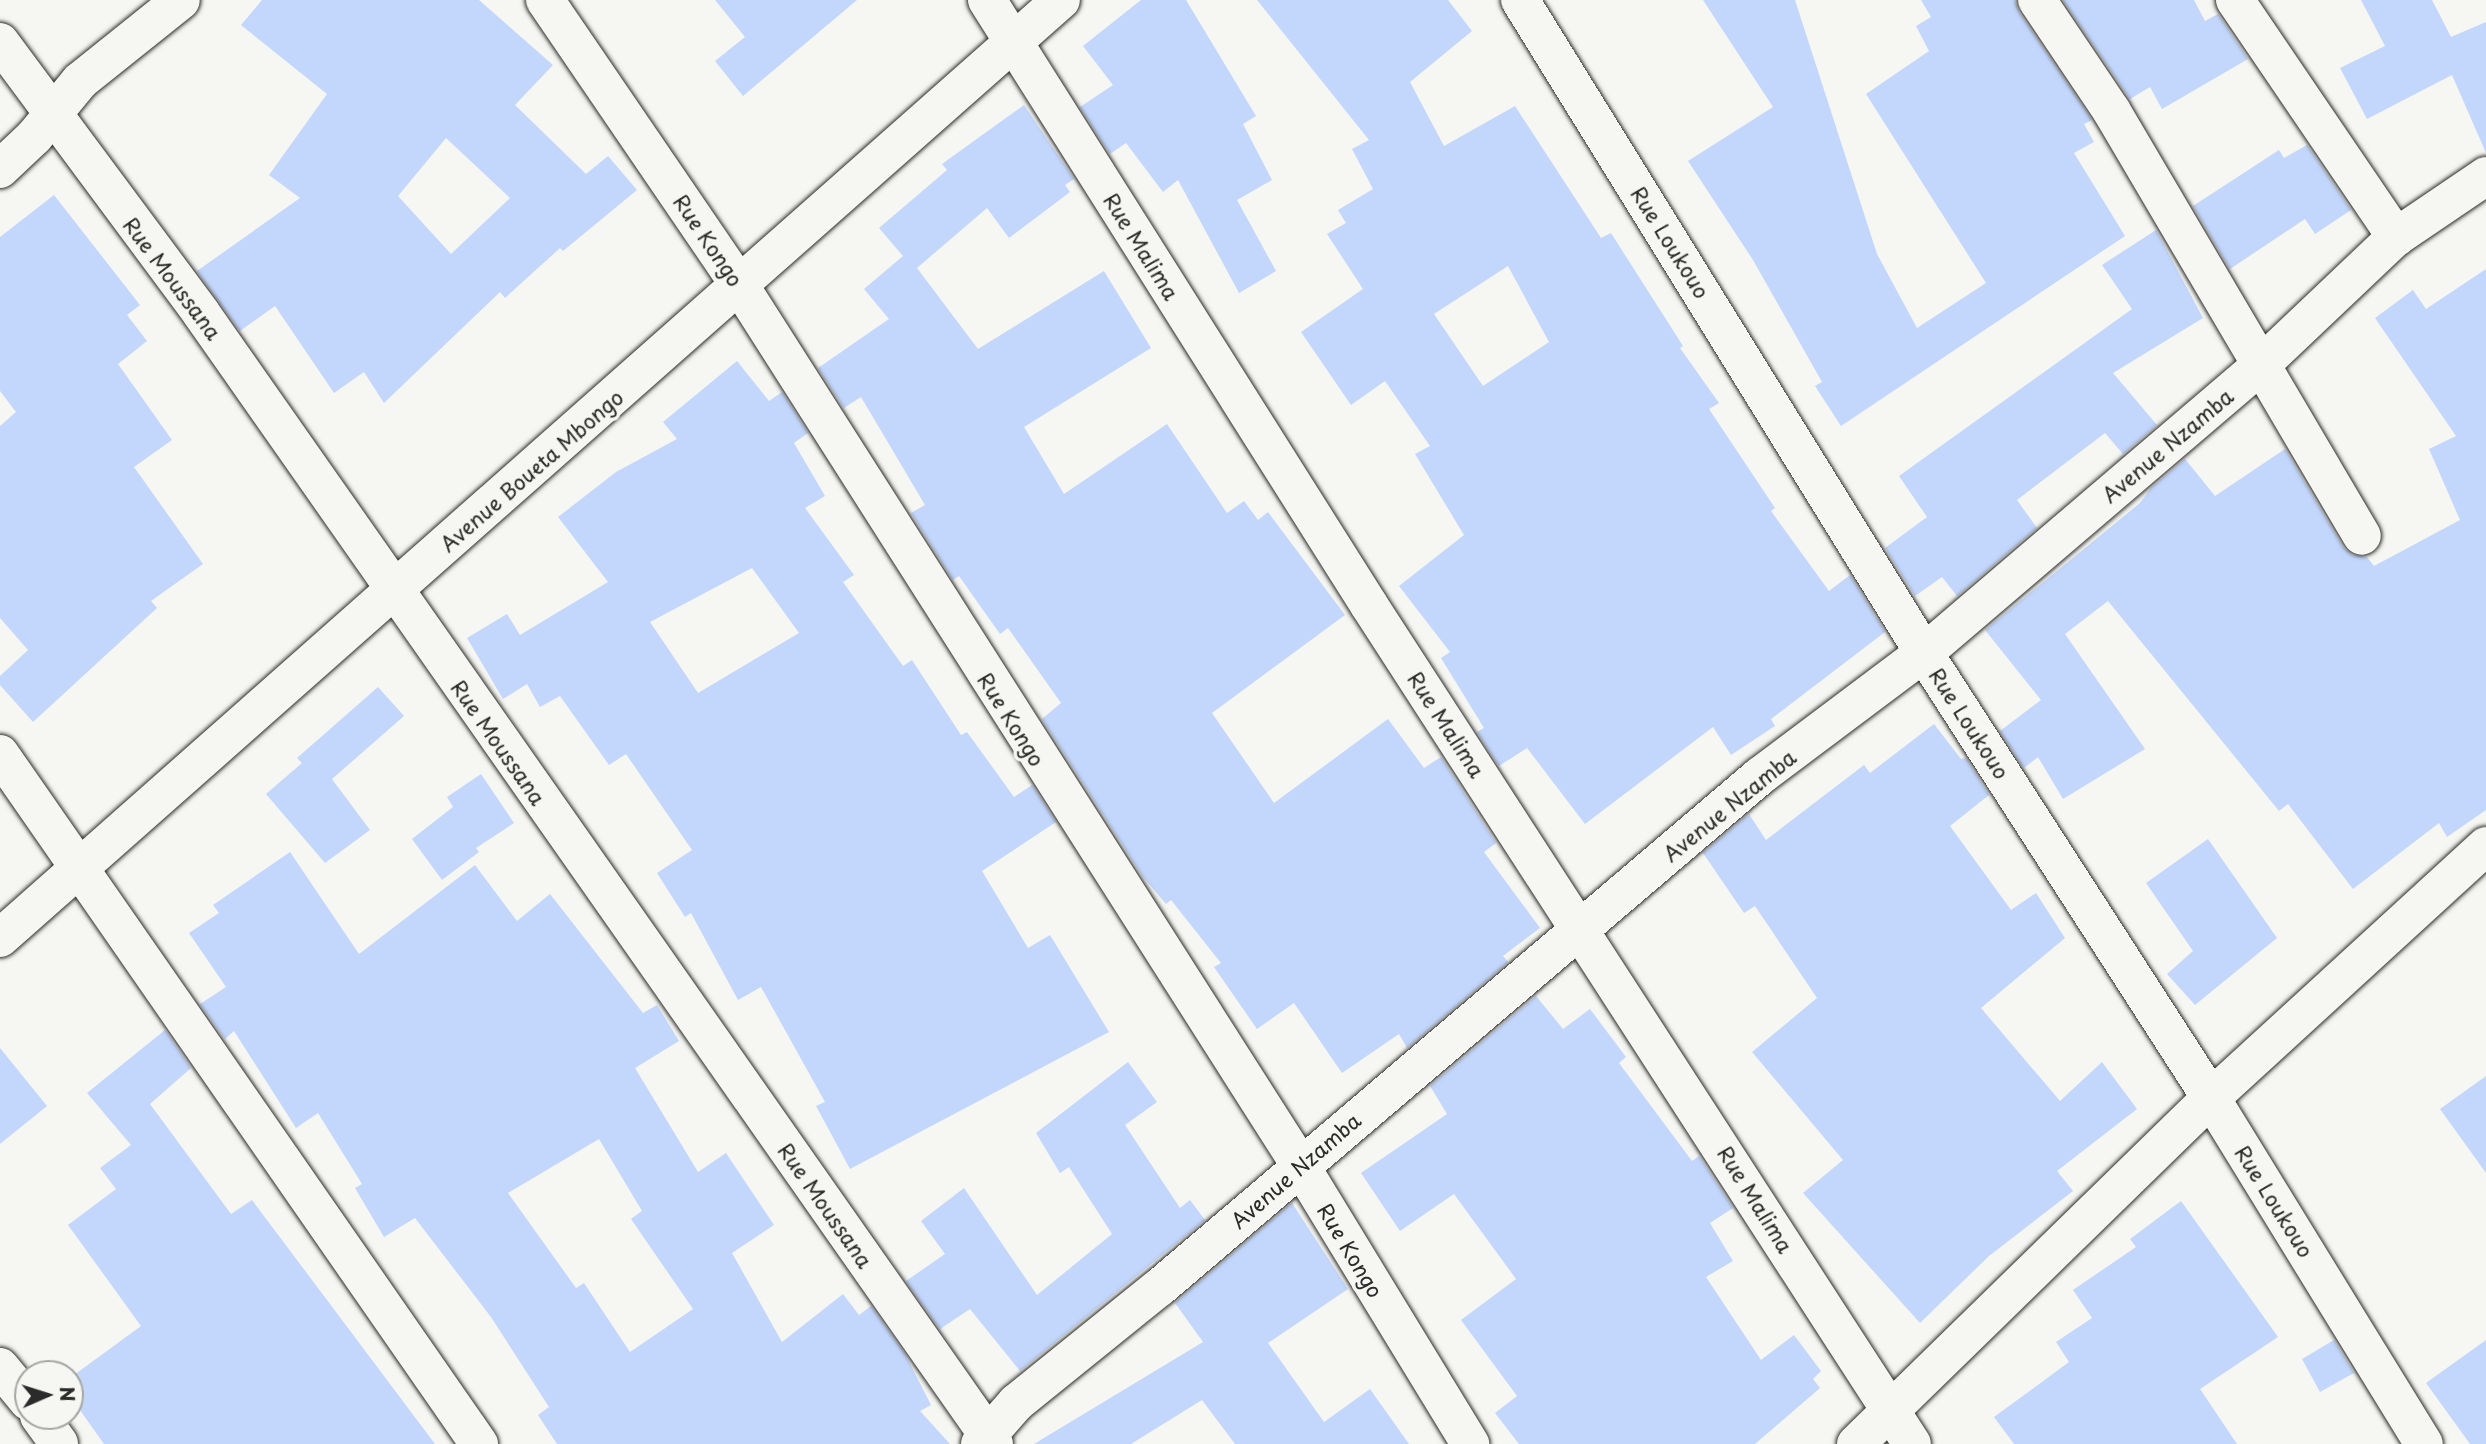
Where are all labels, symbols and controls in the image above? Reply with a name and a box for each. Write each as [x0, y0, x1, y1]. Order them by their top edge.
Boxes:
street label: Rue Loukouo [1626, 181, 1716, 303]
street label: Rue Malima [1099, 187, 1185, 305]
street label: Rue Kongo [668, 188, 750, 292]
street label: Rue Moussana [119, 212, 227, 344]
street label: Avenue Boueta Mbongo [433, 383, 629, 557]
street label: Avenue Nzamba [2097, 383, 2237, 507]
street label: Rue Loukouo [1925, 662, 2015, 784]
street label: Rue Malima [1403, 666, 1491, 782]
street label: Rue Kongo [973, 667, 1051, 771]
street label: Rue Moussana [446, 674, 552, 810]
street label: Avenue Nzamba [1658, 744, 1800, 866]
street label: Avenue Nzamba [1225, 1107, 1365, 1233]
street label: Rue Moussana [773, 1137, 879, 1273]
street label: Rue Malima [1713, 1140, 1799, 1258]
street label: Rue Loukouo [2230, 1140, 2320, 1262]
street label: Rue Kongo [1312, 1197, 1390, 1303]
north arrow [14, 1360, 84, 1430]
text: N [54, 1386, 82, 1402]

